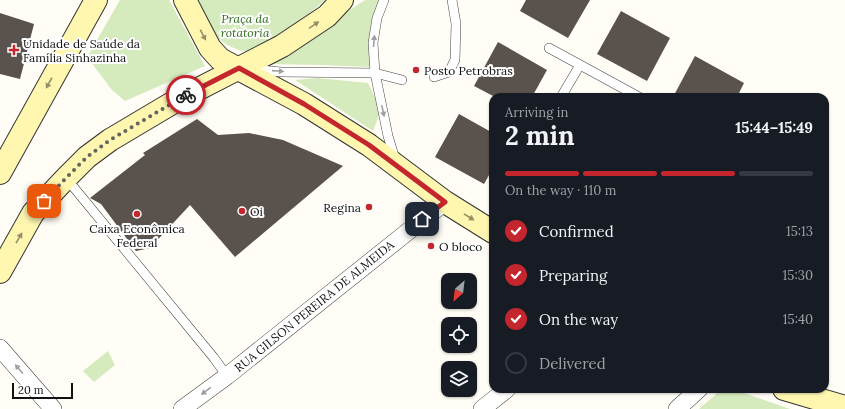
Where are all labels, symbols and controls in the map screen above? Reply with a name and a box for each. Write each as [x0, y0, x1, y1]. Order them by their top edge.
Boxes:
park label: Praça da rotatoria [220, 11, 270, 40]
one-way arrow [309, 21, 319, 29]
one-way arrow [200, 29, 206, 40]
one-way arrow [370, 35, 377, 47]
place label: Unidade de Saúde da Família Sinhazinha [23, 36, 140, 65]
marker: Unidade de Saúde da Família Sinhazinha [8, 44, 20, 56]
place label: Posto Petrobras [424, 63, 513, 78]
marker: Posto Petrobras [411, 65, 421, 75]
one-way arrow [272, 68, 284, 75]
courier [166, 75, 206, 115]
one-way arrow [46, 77, 53, 89]
icon: bike [175, 84, 197, 106]
text: Arriving in [505, 104, 568, 121]
one-way arrow [381, 105, 387, 118]
text: 15:44–15:49 [735, 118, 813, 137]
text: 2 min [505, 119, 575, 152]
text: On the way · 110 m [505, 182, 616, 199]
pin [27, 184, 61, 218]
icon: bag [33, 190, 55, 212]
place label: Regina [323, 200, 361, 215]
marker: Regina [364, 202, 374, 212]
pin [405, 202, 439, 236]
place label: Oi [250, 204, 263, 219]
marker: Oi [237, 206, 247, 216]
icon: home [411, 208, 433, 230]
marker: Caixa Econômica Federal [132, 209, 142, 219]
one-way arrow [463, 213, 475, 220]
icon: check [505, 220, 527, 242]
place label: Caixa Econômica Federal [89, 221, 185, 250]
text: Confirmed [539, 222, 614, 241]
text: 15:13 [786, 223, 813, 240]
one-way arrow [16, 232, 23, 244]
street label: RUA GILSON PEREIRA DE ALMEIDA [231, 237, 397, 375]
place label: O bloco [439, 239, 482, 254]
marker: O bloco [426, 241, 436, 251]
icon: check [505, 264, 527, 286]
text: Preparing [539, 266, 607, 285]
text: 15:30 [783, 267, 813, 284]
north arrow [441, 273, 477, 309]
map controls [441, 273, 477, 397]
icon: check [505, 308, 527, 330]
text: On the way [539, 310, 618, 329]
text: 15:40 [783, 311, 813, 328]
button: locate [441, 317, 477, 353]
text: Delivered [539, 354, 606, 373]
button: layers [441, 361, 477, 397]
one-way arrow [14, 364, 23, 374]
scale bar [12, 381, 73, 400]
text: 20 m [18, 383, 43, 397]
one-way arrow [201, 387, 211, 395]

